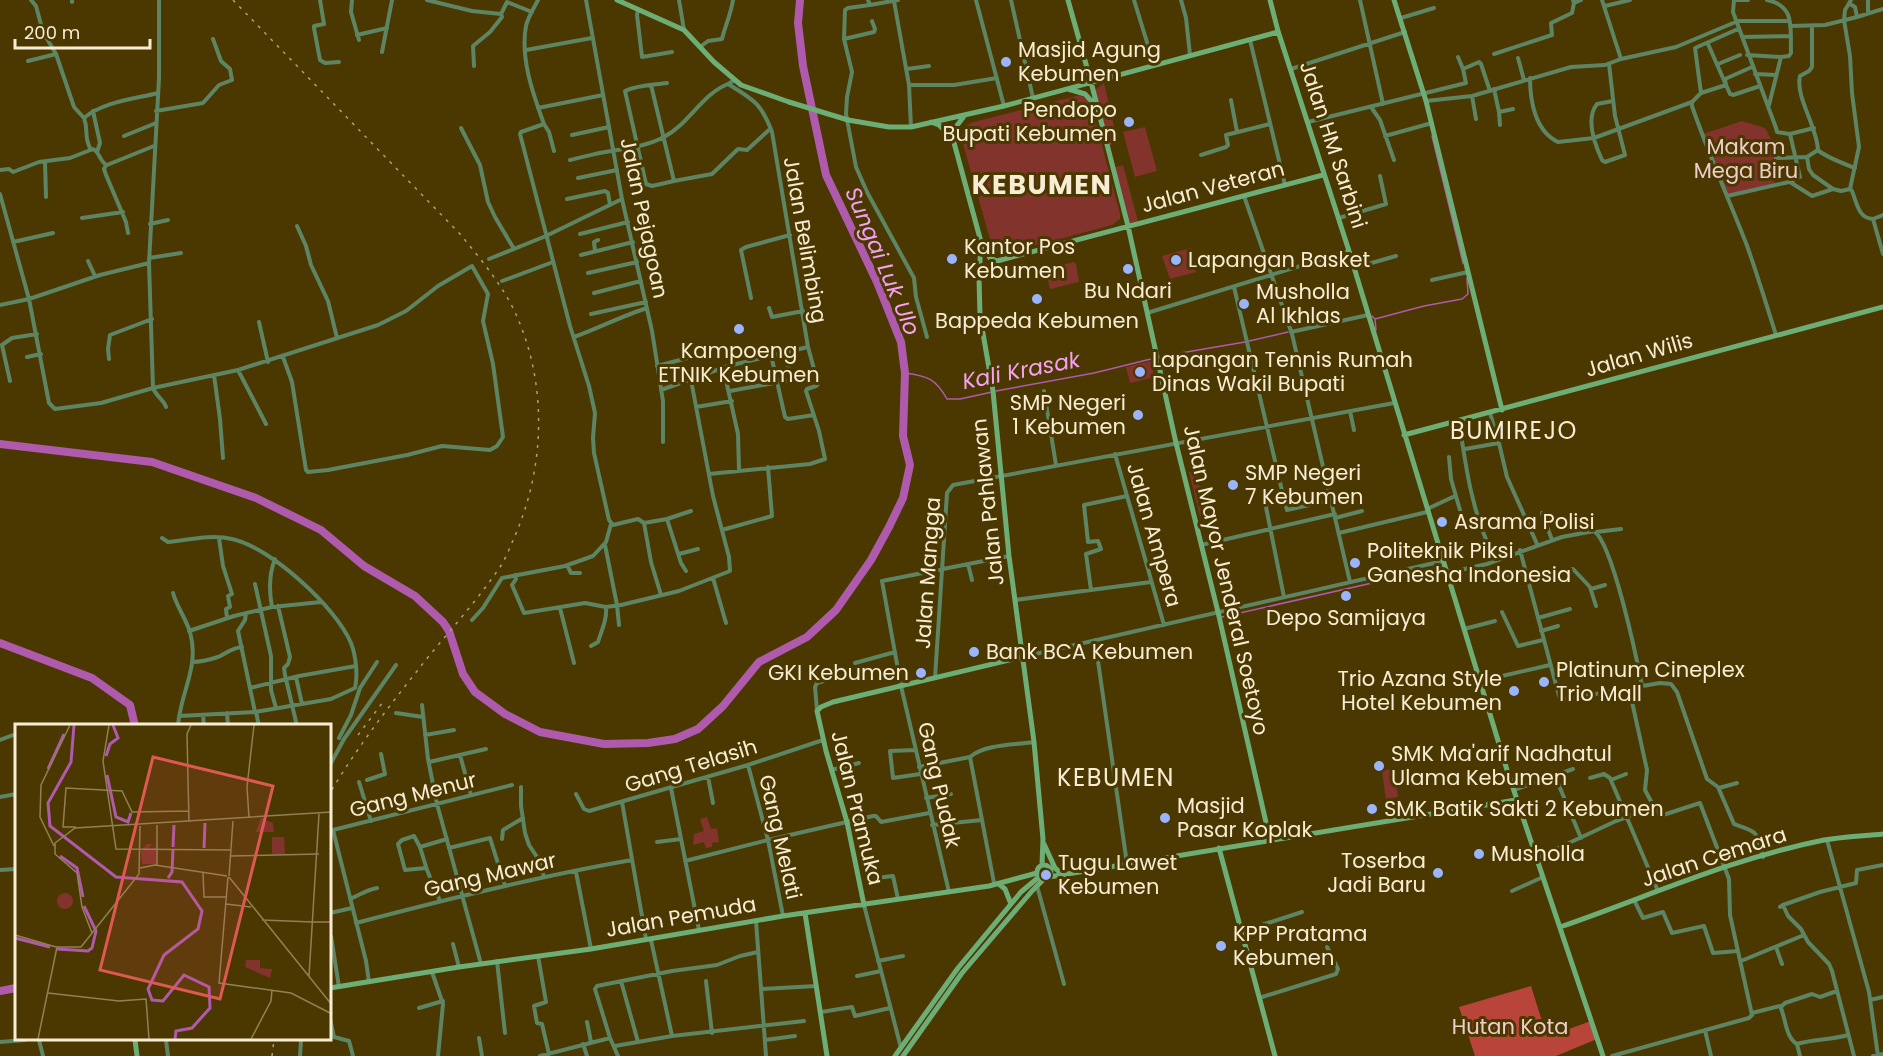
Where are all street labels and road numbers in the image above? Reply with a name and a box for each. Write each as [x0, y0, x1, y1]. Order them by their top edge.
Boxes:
street label: Jalan HM Sarbini [1293, 57, 1374, 232]
street label: Jalan Pejagoan [613, 135, 676, 301]
street label: Jalan Veteran [1138, 153, 1288, 220]
street label: Jalan Belimbing [777, 154, 834, 325]
street label: Jalan Wilis [1582, 325, 1696, 384]
street label: Jalan Pahlawan [964, 417, 1011, 587]
street label: Jalan Mayor Jenderal Soetoyo [1177, 422, 1276, 738]
street label: Jalan Ampera [1120, 459, 1189, 610]
street label: Jalan Mangga [908, 496, 947, 650]
street label: Gang Pudak [911, 719, 968, 851]
street label: Jalan Pramuka [824, 728, 891, 888]
street label: Gang Telasih [621, 732, 761, 799]
street label: Gang Menur [346, 765, 479, 824]
street label: Gang Melati [752, 772, 809, 902]
street label: Jalan Cemara [1638, 819, 1790, 894]
street label: Gang Mawar [421, 845, 559, 904]
street label: Jalan Pemuda [603, 889, 758, 944]

